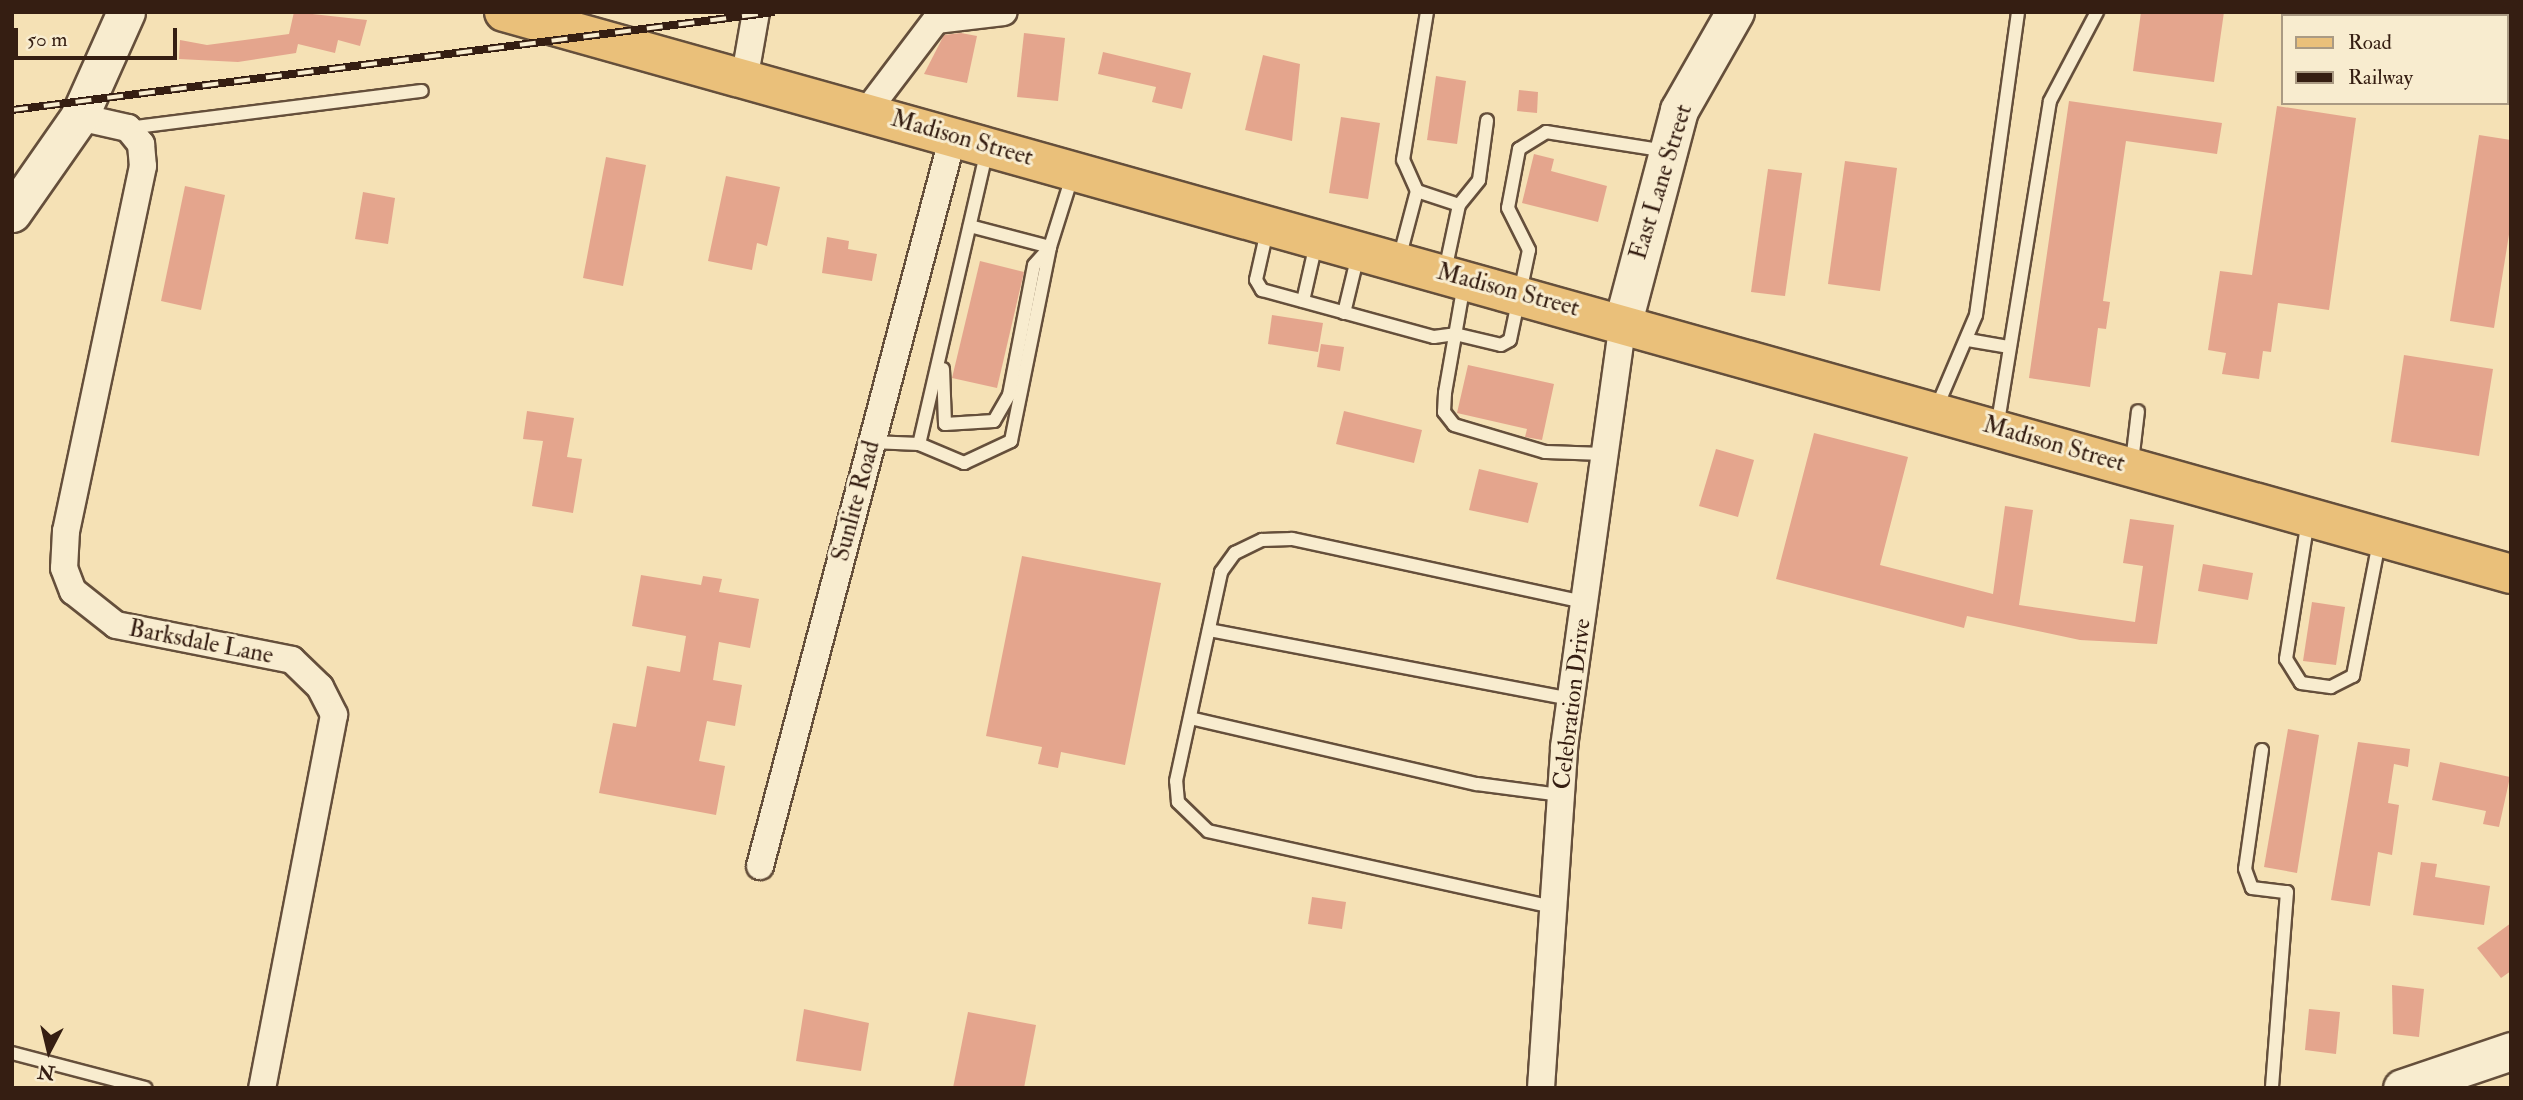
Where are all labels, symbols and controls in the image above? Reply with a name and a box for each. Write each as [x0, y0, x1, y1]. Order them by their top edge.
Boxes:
scale bar [18, 14, 180, 58]
legend [2282, 14, 2509, 105]
text: 50 m [27, 26, 68, 53]
text: Road [2348, 29, 2392, 56]
text: Railway [2348, 64, 2413, 91]
street label: East Lane Street [1624, 101, 1698, 263]
street label: Madison Street [888, 104, 1036, 172]
street label: Madison Street [1434, 257, 1582, 323]
street label: Madison Street [1980, 410, 2128, 478]
street label: Sunlite Road [826, 438, 886, 564]
street label: Barksdale Lane [126, 614, 276, 670]
street label: Celebration Drive [1547, 617, 1597, 791]
north arrow [14, 1016, 84, 1086]
text: N [37, 1059, 56, 1085]

